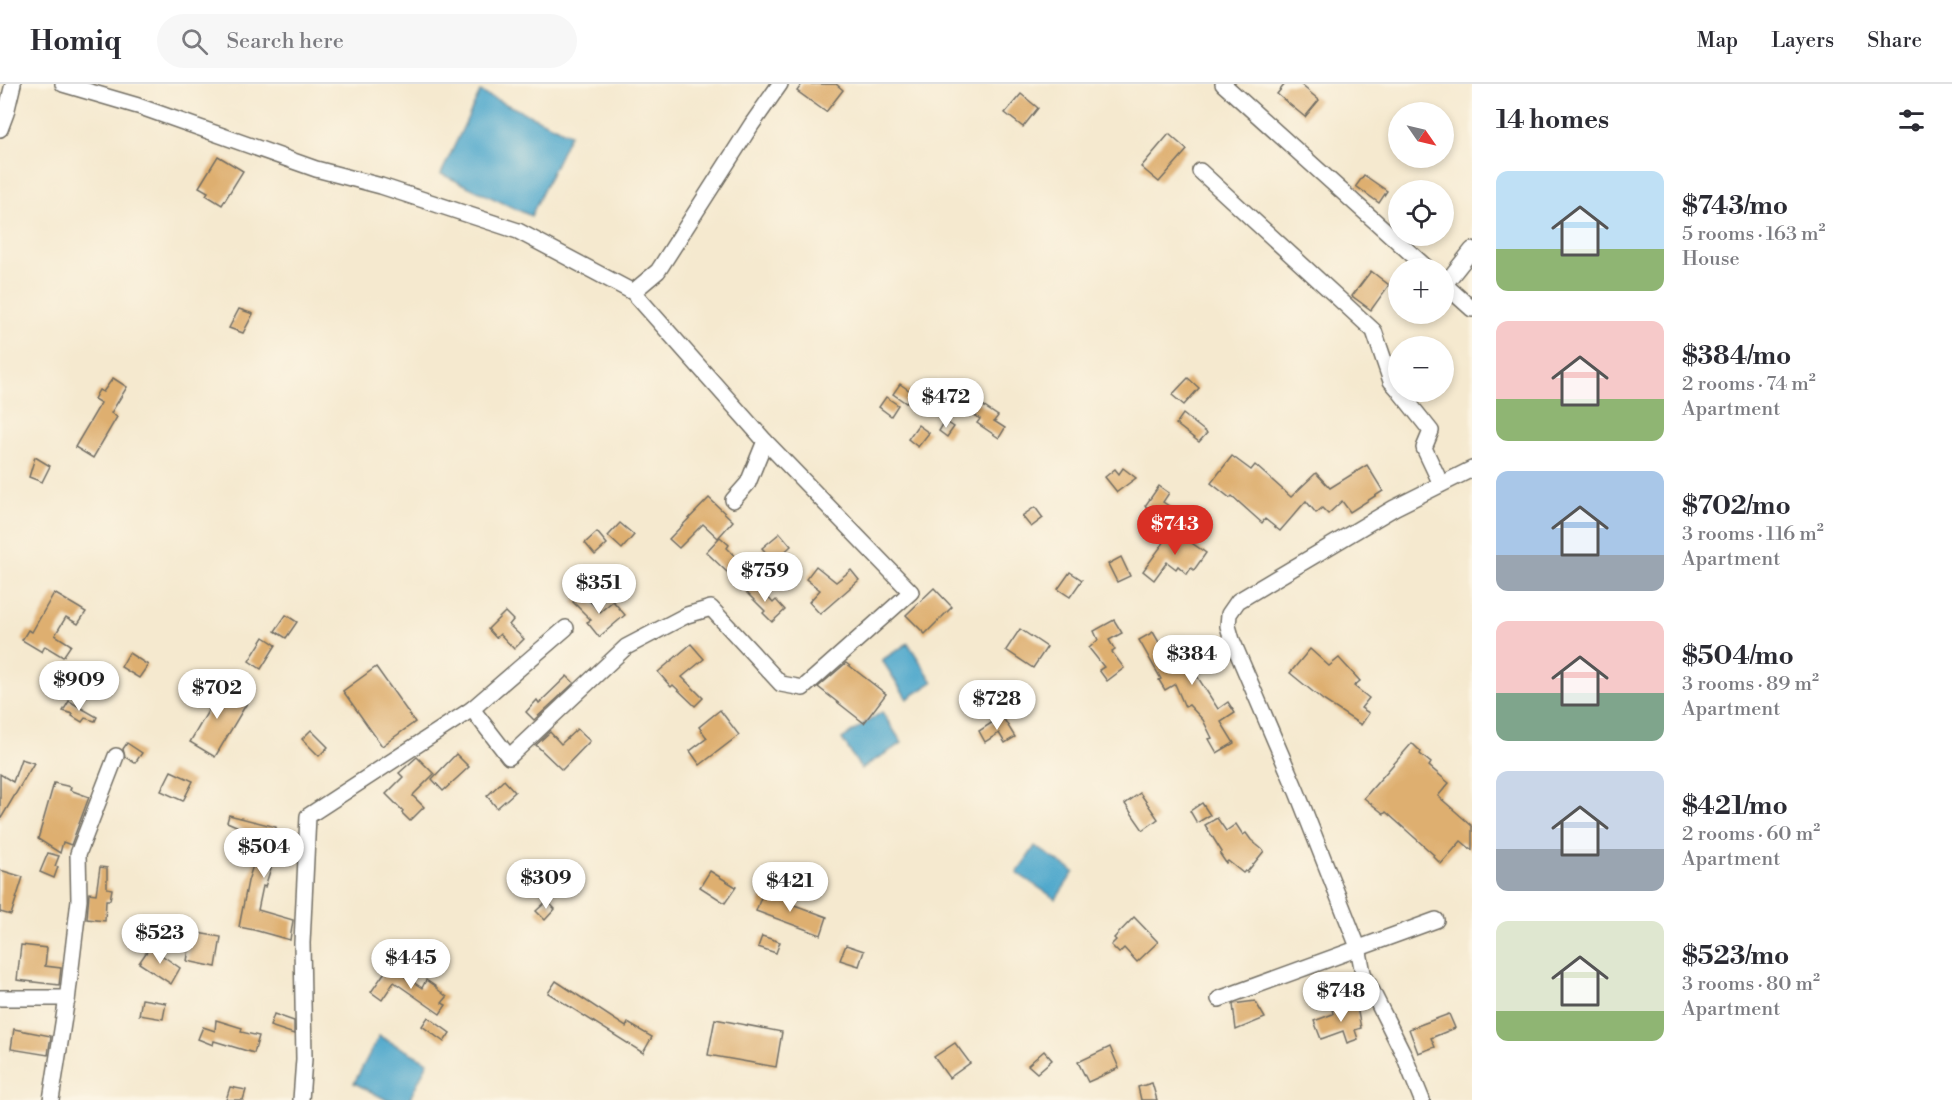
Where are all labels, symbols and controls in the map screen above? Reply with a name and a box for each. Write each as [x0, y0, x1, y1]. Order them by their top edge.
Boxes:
search box [157, 14, 577, 68]
text: Homiq [30, 24, 121, 59]
icon: search [178, 25, 211, 58]
text: Search here [226, 28, 344, 55]
text: Map [1697, 28, 1738, 54]
text: Layers [1771, 28, 1834, 54]
text: Share [1867, 28, 1922, 54]
north arrow [1388, 102, 1454, 168]
map controls [1388, 102, 1454, 402]
text: 14 homes [1496, 104, 1609, 136]
icon: filters [1895, 104, 1928, 137]
button: locate [1388, 180, 1454, 246]
text: $743/mo [1682, 190, 1788, 222]
icon: home [1544, 195, 1616, 267]
text: 5 rooms · 163 m² [1682, 222, 1826, 247]
text: House [1682, 247, 1740, 272]
button: + [1388, 258, 1454, 324]
button: − [1388, 336, 1454, 402]
text: $384/mo [1682, 340, 1791, 372]
icon: home [1544, 345, 1616, 417]
text: 2 rooms · 74 m² [1682, 372, 1816, 397]
pin: $472 [910, 378, 982, 429]
text: $472 [922, 385, 970, 410]
text: Apartment [1682, 397, 1780, 422]
text: $702/mo [1682, 490, 1791, 522]
icon: home [1544, 495, 1616, 567]
pin: $743 [1139, 505, 1211, 556]
text: $743 [1151, 512, 1199, 537]
text: 3 rooms · 116 m² [1682, 522, 1824, 547]
text: Apartment [1682, 547, 1780, 572]
pin: $759 [729, 552, 801, 603]
text: $759 [741, 559, 789, 584]
pin: $351 [563, 564, 635, 615]
text: $351 [576, 571, 622, 596]
pin: $384 [1156, 635, 1228, 686]
text: $504/mo [1682, 640, 1794, 672]
text: $384 [1167, 642, 1217, 667]
icon: home [1544, 645, 1616, 717]
pin: $909 [43, 661, 115, 712]
text: $909 [53, 668, 105, 693]
pin: $702 [181, 669, 253, 720]
text: 3 rooms · 89 m² [1682, 672, 1819, 697]
text: $702 [192, 676, 242, 701]
pin: $728 [961, 680, 1033, 731]
text: $728 [973, 687, 1021, 712]
text: Apartment [1682, 697, 1780, 722]
text: $421/mo [1682, 790, 1788, 822]
icon: home [1544, 795, 1616, 867]
text: 2 rooms · 60 m² [1682, 822, 1820, 847]
pin: $504 [228, 828, 300, 879]
text: $504 [238, 835, 290, 860]
text: Apartment [1682, 847, 1780, 872]
pin: $309 [510, 859, 582, 910]
pin: $421 [754, 862, 826, 913]
text: $309 [520, 866, 572, 891]
text: $421 [766, 869, 814, 894]
pin: $523 [124, 914, 196, 965]
text: $523 [136, 921, 184, 946]
pin: $445 [375, 939, 447, 990]
text: $523/mo [1682, 940, 1789, 972]
icon: home [1544, 945, 1616, 1017]
text: $445 [385, 946, 437, 971]
pin: $748 [1305, 972, 1377, 1023]
text: 3 rooms · 80 m² [1682, 972, 1820, 997]
text: $748 [1317, 979, 1365, 1004]
text: Apartment [1682, 997, 1780, 1022]

